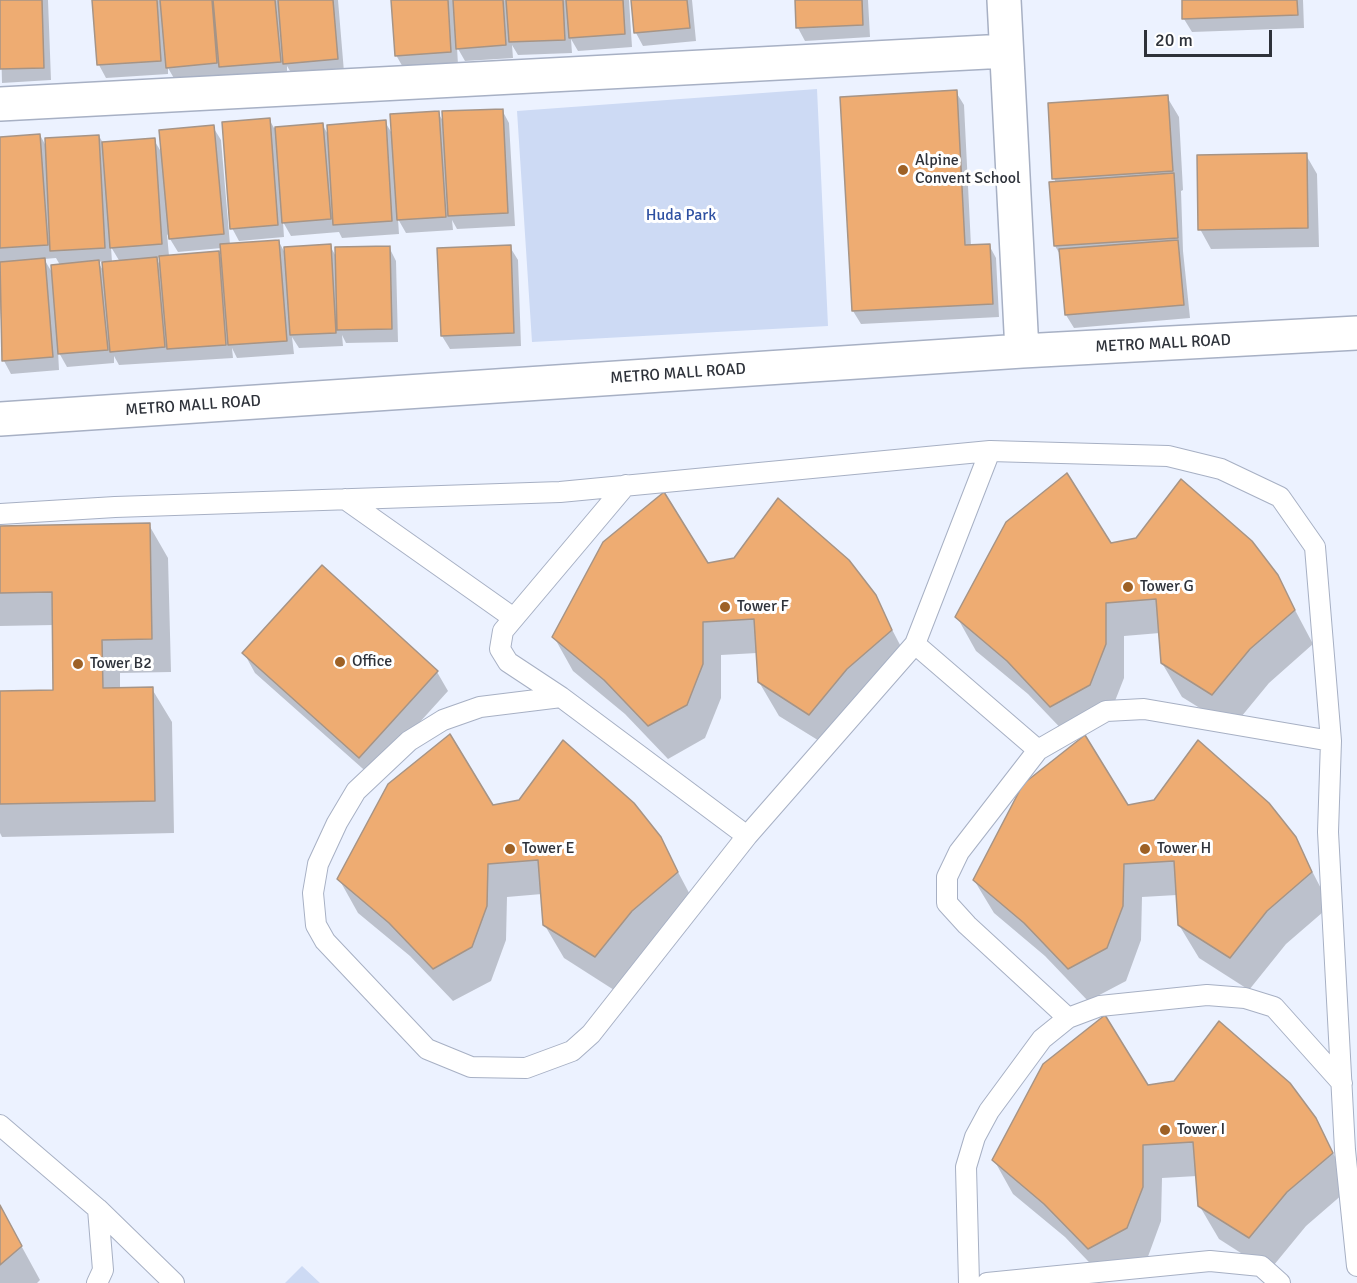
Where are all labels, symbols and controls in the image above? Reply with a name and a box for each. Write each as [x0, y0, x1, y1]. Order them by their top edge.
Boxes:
scale bar [1147, 18, 1274, 56]
text: 20 m [1155, 29, 1193, 51]
place label: Alpine Convent School [915, 151, 1021, 189]
marker: Alpine Convent School [896, 163, 910, 177]
park label: Huda Park [646, 206, 716, 226]
street label: METRO MALL ROAD [1095, 331, 1231, 357]
street label: METRO MALL ROAD [610, 360, 746, 388]
street label: METRO MALL ROAD [125, 392, 261, 420]
place label: Tower G [1140, 577, 1194, 597]
marker: Tower G [1121, 580, 1135, 594]
place label: Tower F [737, 597, 789, 617]
marker: Tower F [718, 600, 732, 614]
place label: Office [352, 652, 392, 672]
place label: Tower B2 [90, 654, 152, 674]
marker: Office [333, 655, 347, 669]
marker: Tower B2 [71, 657, 85, 671]
place label: Tower E [522, 839, 575, 859]
place label: Tower H [1157, 839, 1211, 859]
marker: Tower E [503, 842, 517, 856]
marker: Tower H [1138, 842, 1152, 856]
place label: Tower I [1177, 1120, 1225, 1140]
marker: Tower I [1158, 1123, 1172, 1137]

